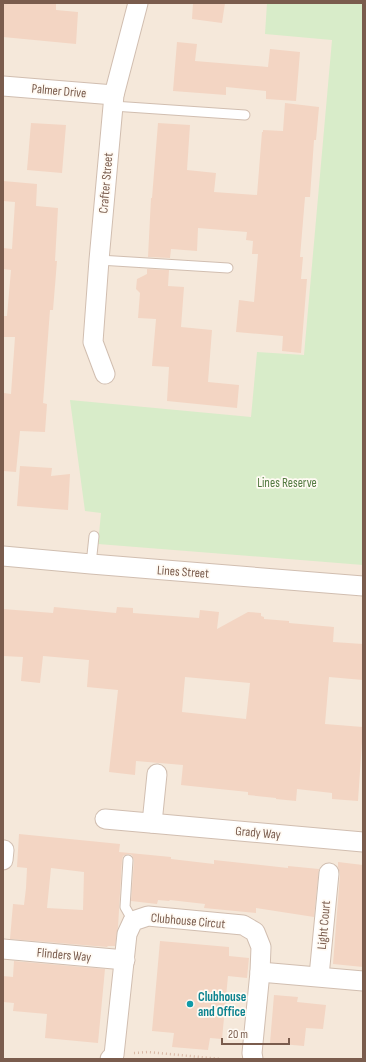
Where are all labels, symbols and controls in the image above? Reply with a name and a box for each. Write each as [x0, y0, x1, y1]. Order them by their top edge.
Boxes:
street label: Palmer Drive [31, 81, 87, 101]
street label: Crafter Street [95, 152, 117, 214]
park label: Lines Reserve [257, 475, 317, 491]
street label: Lines Street [156, 562, 210, 582]
street label: Grady Way [235, 823, 281, 843]
street label: Light Court [314, 900, 334, 950]
street label: Clubhouse Circut [150, 910, 226, 932]
street label: Flinders Way [36, 945, 92, 965]
place label: Clubhouse and Office [198, 989, 247, 1020]
marker: Clubhouse and Office [185, 999, 195, 1009]
scale bar [222, 1020, 289, 1046]
text: 20 m [228, 1027, 248, 1042]

